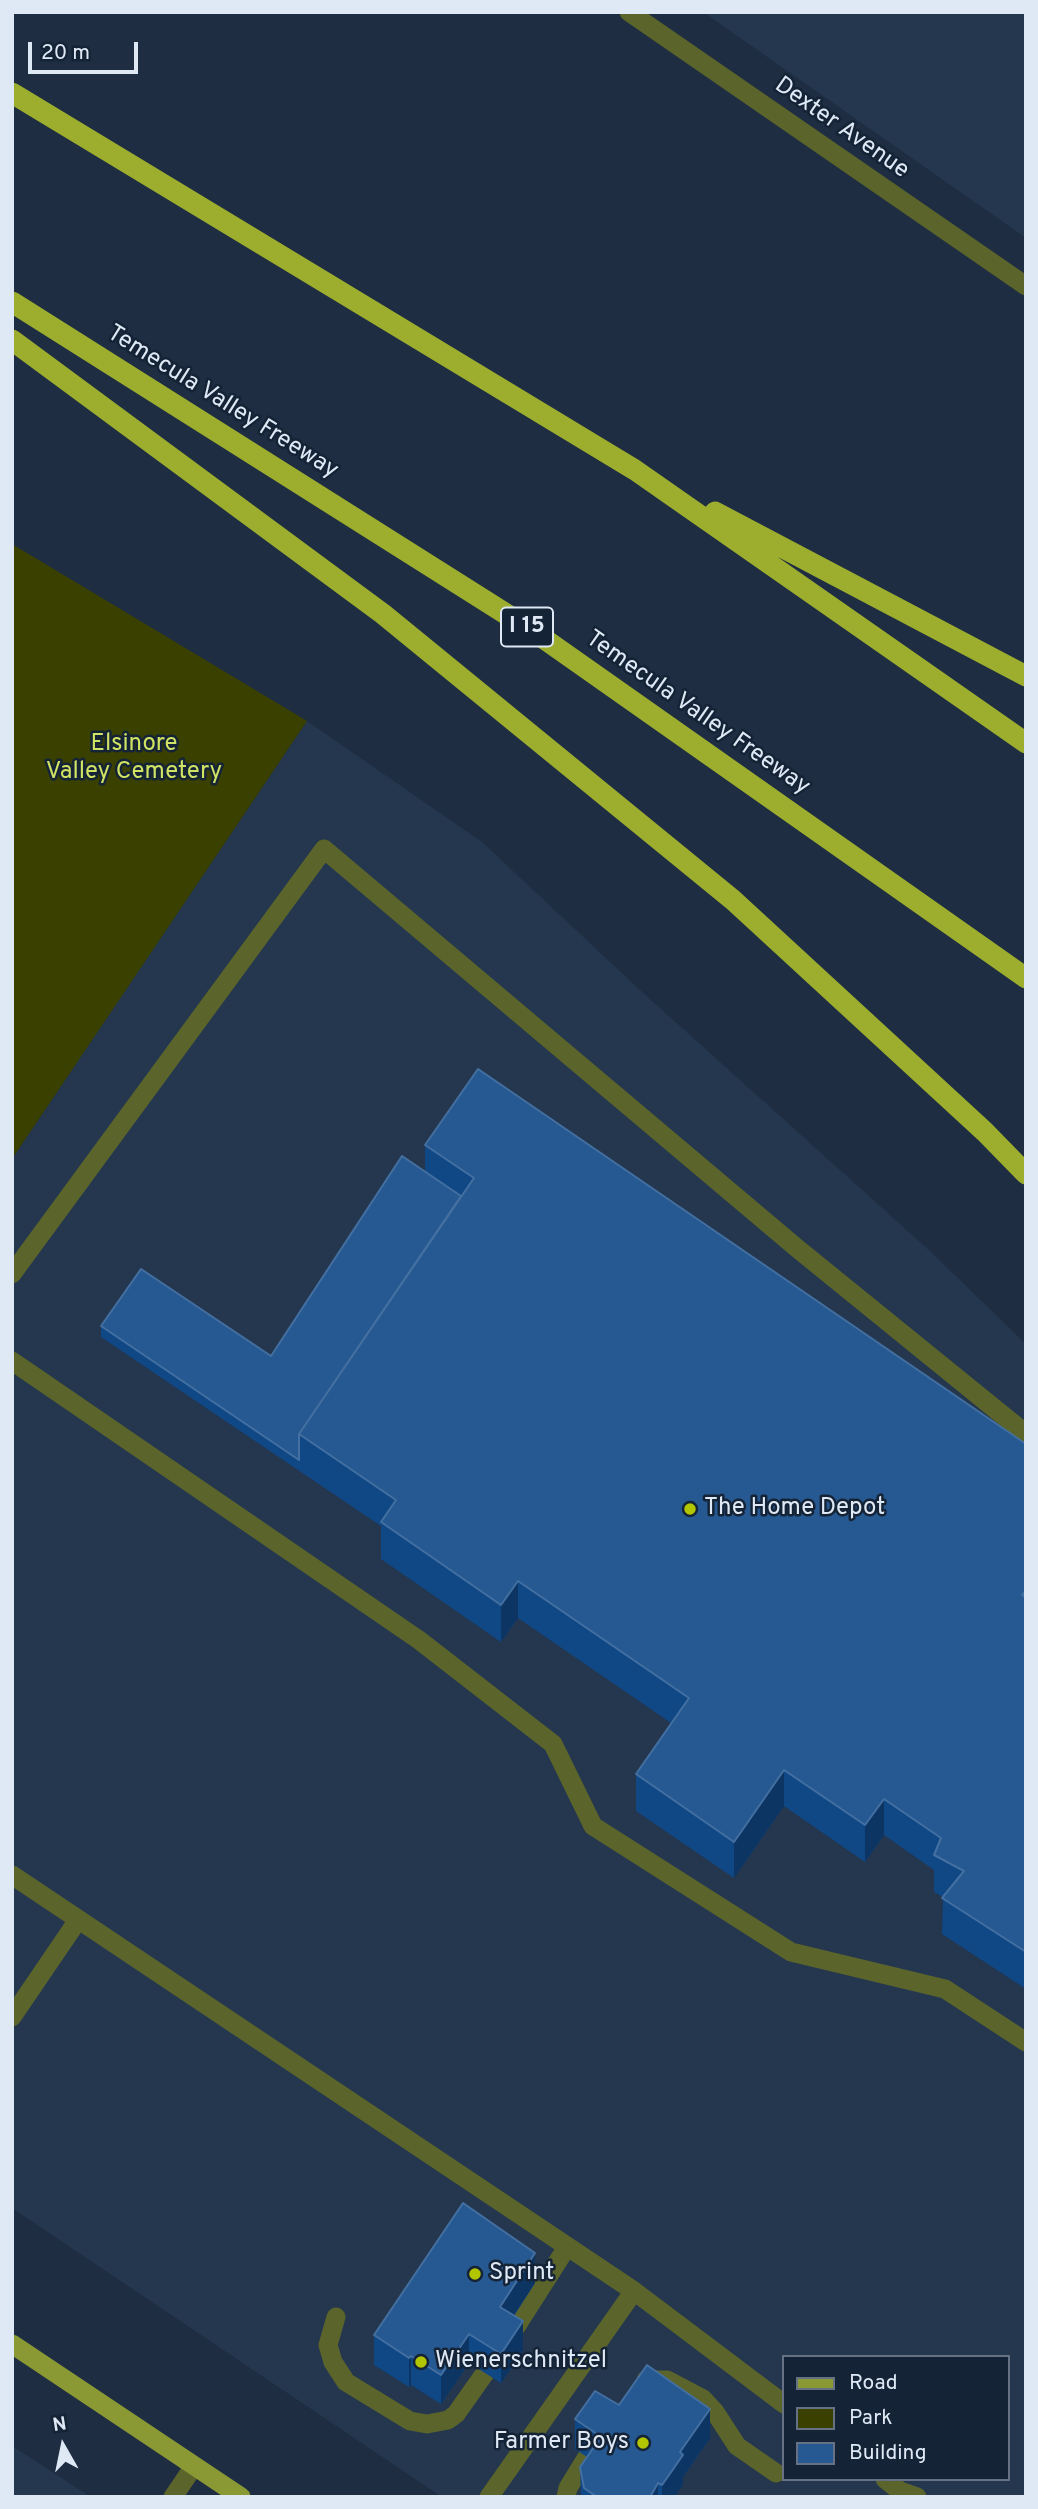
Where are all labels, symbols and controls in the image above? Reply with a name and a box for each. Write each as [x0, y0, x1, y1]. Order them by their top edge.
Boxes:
scale bar [32, 28, 142, 72]
text: 20 m [41, 40, 90, 67]
street label: Dexter Avenue [768, 72, 914, 186]
street label: Temecula Valley Freeway [101, 320, 343, 486]
road number: I 15 [501, 608, 553, 646]
street label: Temecula Valley Freeway [579, 626, 815, 802]
park label: Elsinore Valley Cemetery [46, 731, 222, 787]
place label: The Home Depot [704, 1495, 885, 1523]
marker: The Home Depot [682, 1501, 698, 1517]
place label: Sprint [489, 2260, 554, 2288]
marker: Sprint [467, 2266, 483, 2282]
place label: Wienerschnitzel [435, 2348, 607, 2376]
marker: Wienerschnitzel [413, 2354, 429, 2370]
legend [782, 2355, 1010, 2481]
text: Road [849, 2370, 898, 2397]
text: Park [849, 2405, 892, 2432]
north arrow [28, 2411, 98, 2481]
text: N [51, 2412, 68, 2438]
place label: Farmer Boys [494, 2429, 629, 2457]
marker: Farmer Boys [635, 2435, 651, 2451]
text: Building [849, 2440, 927, 2467]

